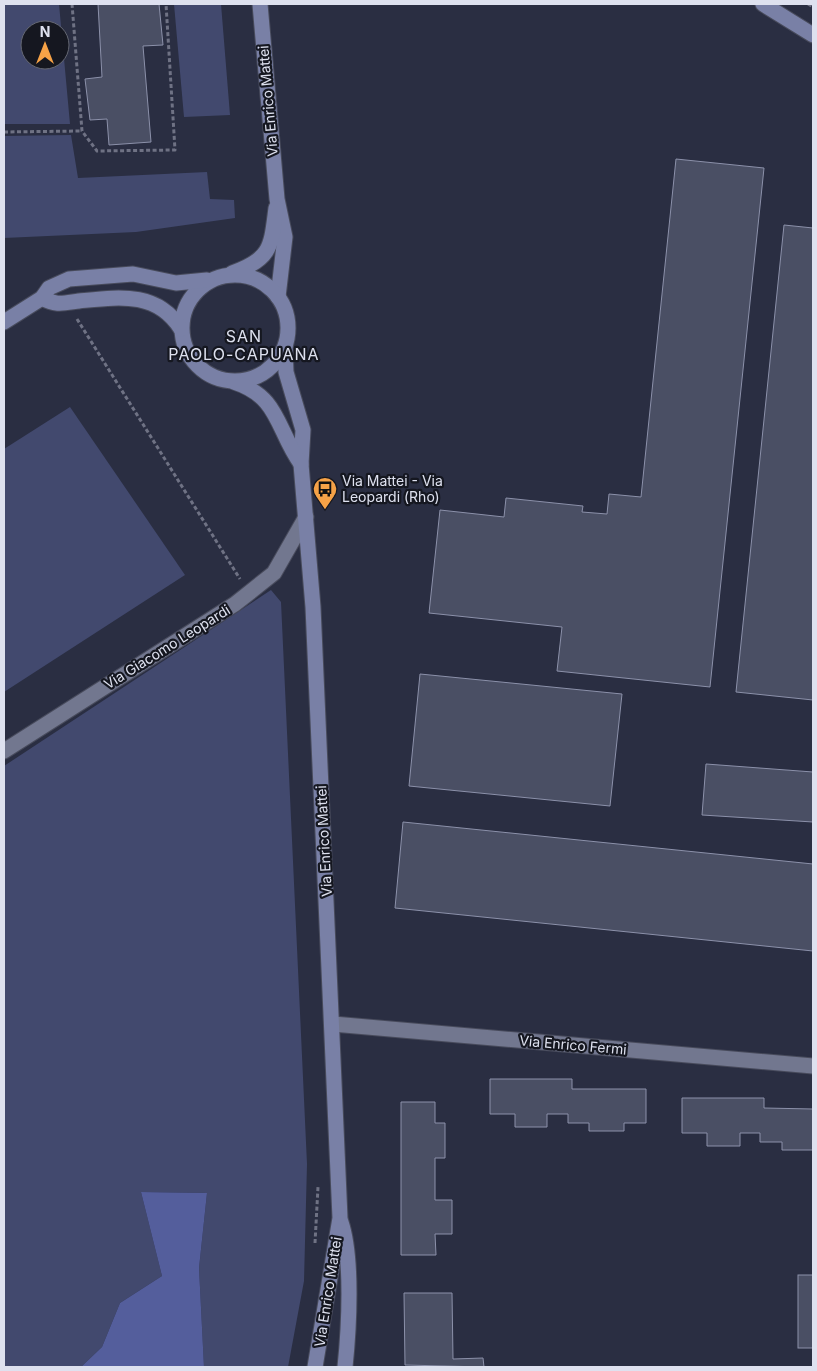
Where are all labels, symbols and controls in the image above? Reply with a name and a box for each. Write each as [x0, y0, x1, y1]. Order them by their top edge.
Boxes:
north arrow [20, 20, 70, 70]
text: N [40, 23, 50, 40]
street label: Via Enrico Mattei [254, 45, 281, 157]
district label: SAN PAOLO-CAPUANA [168, 326, 320, 364]
place label: Via Mattei - Via Leopardi (Rho) [342, 472, 443, 505]
bus stop icon: Via Mattei - Via Leopardi (Rho) [312, 476, 338, 510]
street label: Via Giacomo Leopardi [101, 601, 233, 692]
street label: Via Enrico Mattei [312, 785, 335, 897]
street label: Via Enrico Fermi [519, 1031, 627, 1058]
street label: Via Enrico Mattei [310, 1236, 345, 1348]

